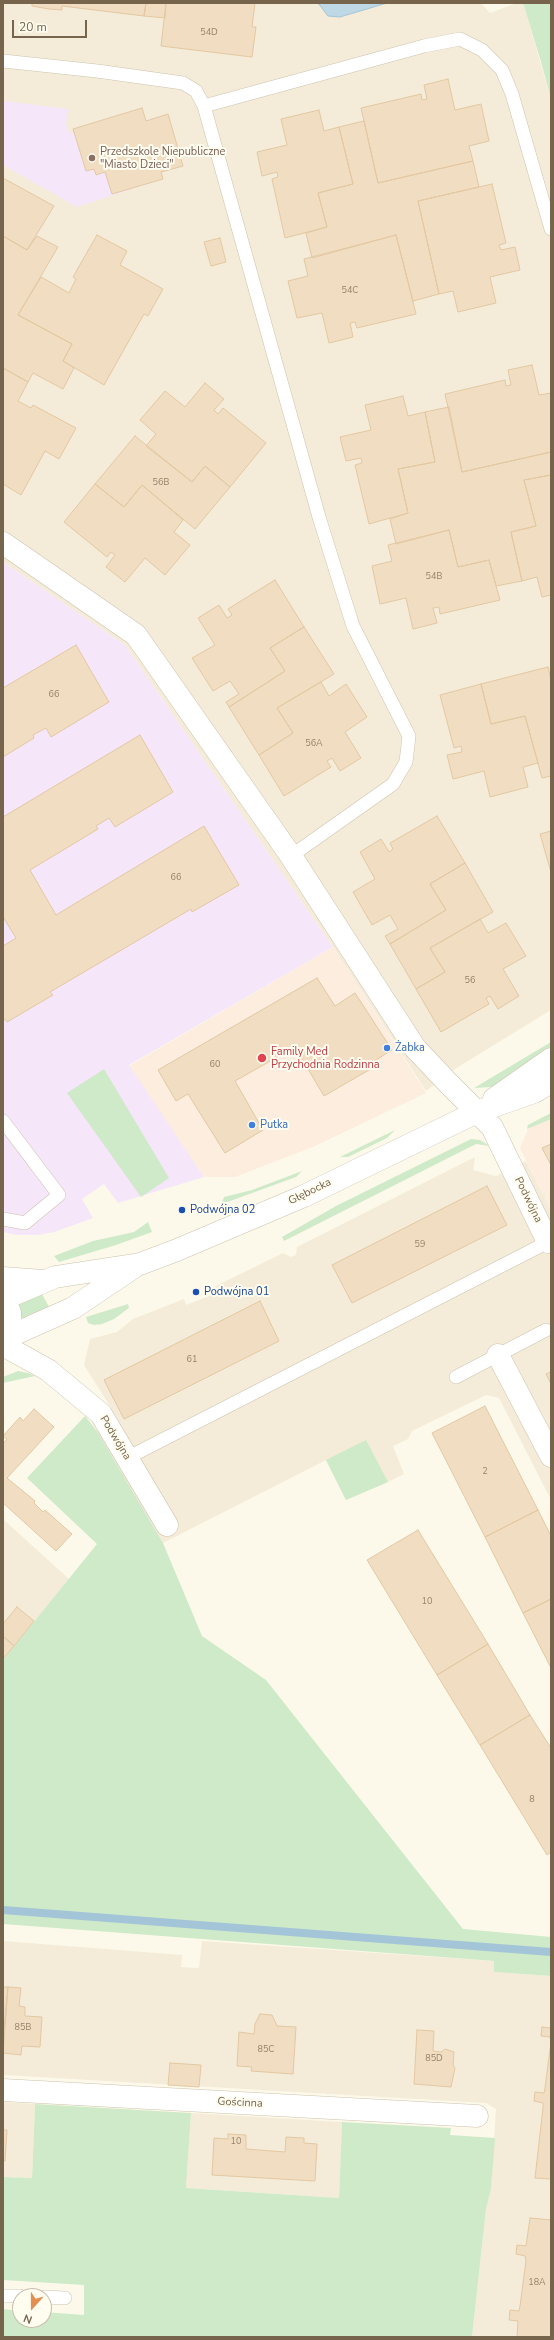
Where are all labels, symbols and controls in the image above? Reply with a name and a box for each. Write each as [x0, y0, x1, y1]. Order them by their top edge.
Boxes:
scale bar [14, 12, 89, 38]
text: 20 m [19, 19, 47, 35]
house number: 54D [200, 28, 218, 38]
place label: Przedszkole Niepubliczne "Miasto Dzieci" [100, 145, 225, 171]
marker: Przedszkole Niepubliczne "Miasto Dzieci" [87, 153, 97, 163]
house number: 54C [342, 286, 358, 296]
house number: 56B [153, 478, 169, 488]
house number: 54B [426, 572, 442, 582]
house number: 66 [49, 690, 59, 700]
house number: 56A [305, 739, 323, 749]
house number: 66 [171, 873, 181, 883]
house number: 56 [465, 976, 475, 986]
place label: Żabka [395, 1041, 425, 1055]
marker: Żabka [382, 1043, 392, 1053]
place label: Family Med Przychodnia Rodzinna [271, 1045, 379, 1071]
marker: Family Med Przychodnia Rodzinna [256, 1052, 268, 1064]
house number: 60 [210, 1060, 220, 1070]
place label: Putka [260, 1118, 288, 1132]
marker: Putka [247, 1120, 257, 1130]
street label: Podwójna [511, 1175, 545, 1225]
street label: Głębocka [286, 1176, 334, 1208]
place label: Podwójna 02 [190, 1203, 255, 1217]
marker: Podwójna 02 [177, 1205, 187, 1215]
house number: 59 [415, 1240, 425, 1250]
place label: Podwójna 01 [204, 1285, 269, 1299]
marker: Podwójna 01 [191, 1287, 201, 1297]
house number: 61 [187, 1355, 197, 1365]
street label: Podwójna [97, 1414, 133, 1462]
house number: 2 [482, 1467, 488, 1477]
house number: 10 [422, 1597, 432, 1607]
house number: 8 [529, 1795, 535, 1805]
house number: 85B [15, 2023, 31, 2033]
house number: 85C [258, 2045, 274, 2055]
house number: 85D [425, 2054, 443, 2064]
street label: Gościnna [217, 2095, 263, 2111]
house number: 10 [231, 2137, 241, 2147]
house number: 18A [528, 2278, 546, 2288]
north arrow [12, 2288, 52, 2328]
text: N [21, 2310, 34, 2327]

